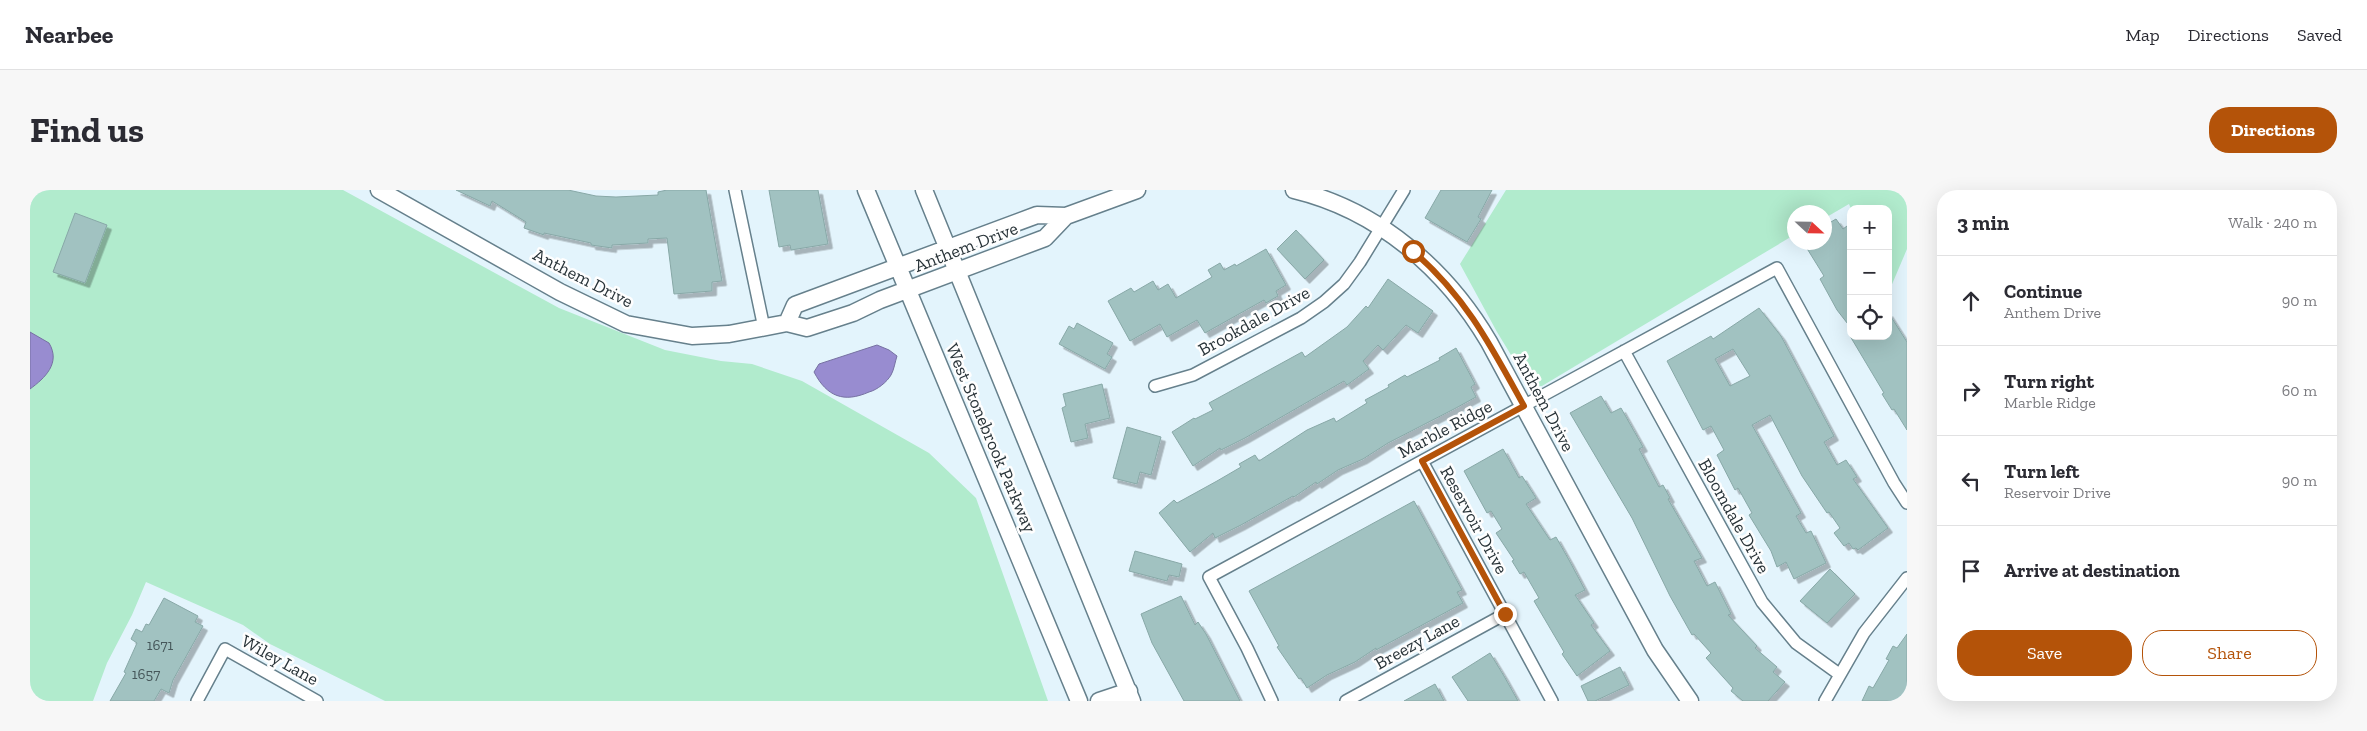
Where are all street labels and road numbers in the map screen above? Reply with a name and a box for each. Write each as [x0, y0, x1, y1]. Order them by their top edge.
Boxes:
street label: Anthem Drive [911, 217, 1021, 277]
street label: Anthem Drive [529, 243, 637, 313]
street label: Brookdale Drive [1194, 281, 1314, 361]
street label: West Stonebrook Parkway [941, 340, 1041, 537]
street label: Anthem Drive [1509, 349, 1579, 455]
street label: Marble Ridge [1394, 395, 1496, 463]
street label: Bloomdale Drive [1693, 455, 1775, 577]
street label: Reservoir Drive [1435, 462, 1513, 578]
street label: Breezy Lane [1371, 610, 1463, 674]
street label: Wiley Lane [238, 630, 322, 690]

